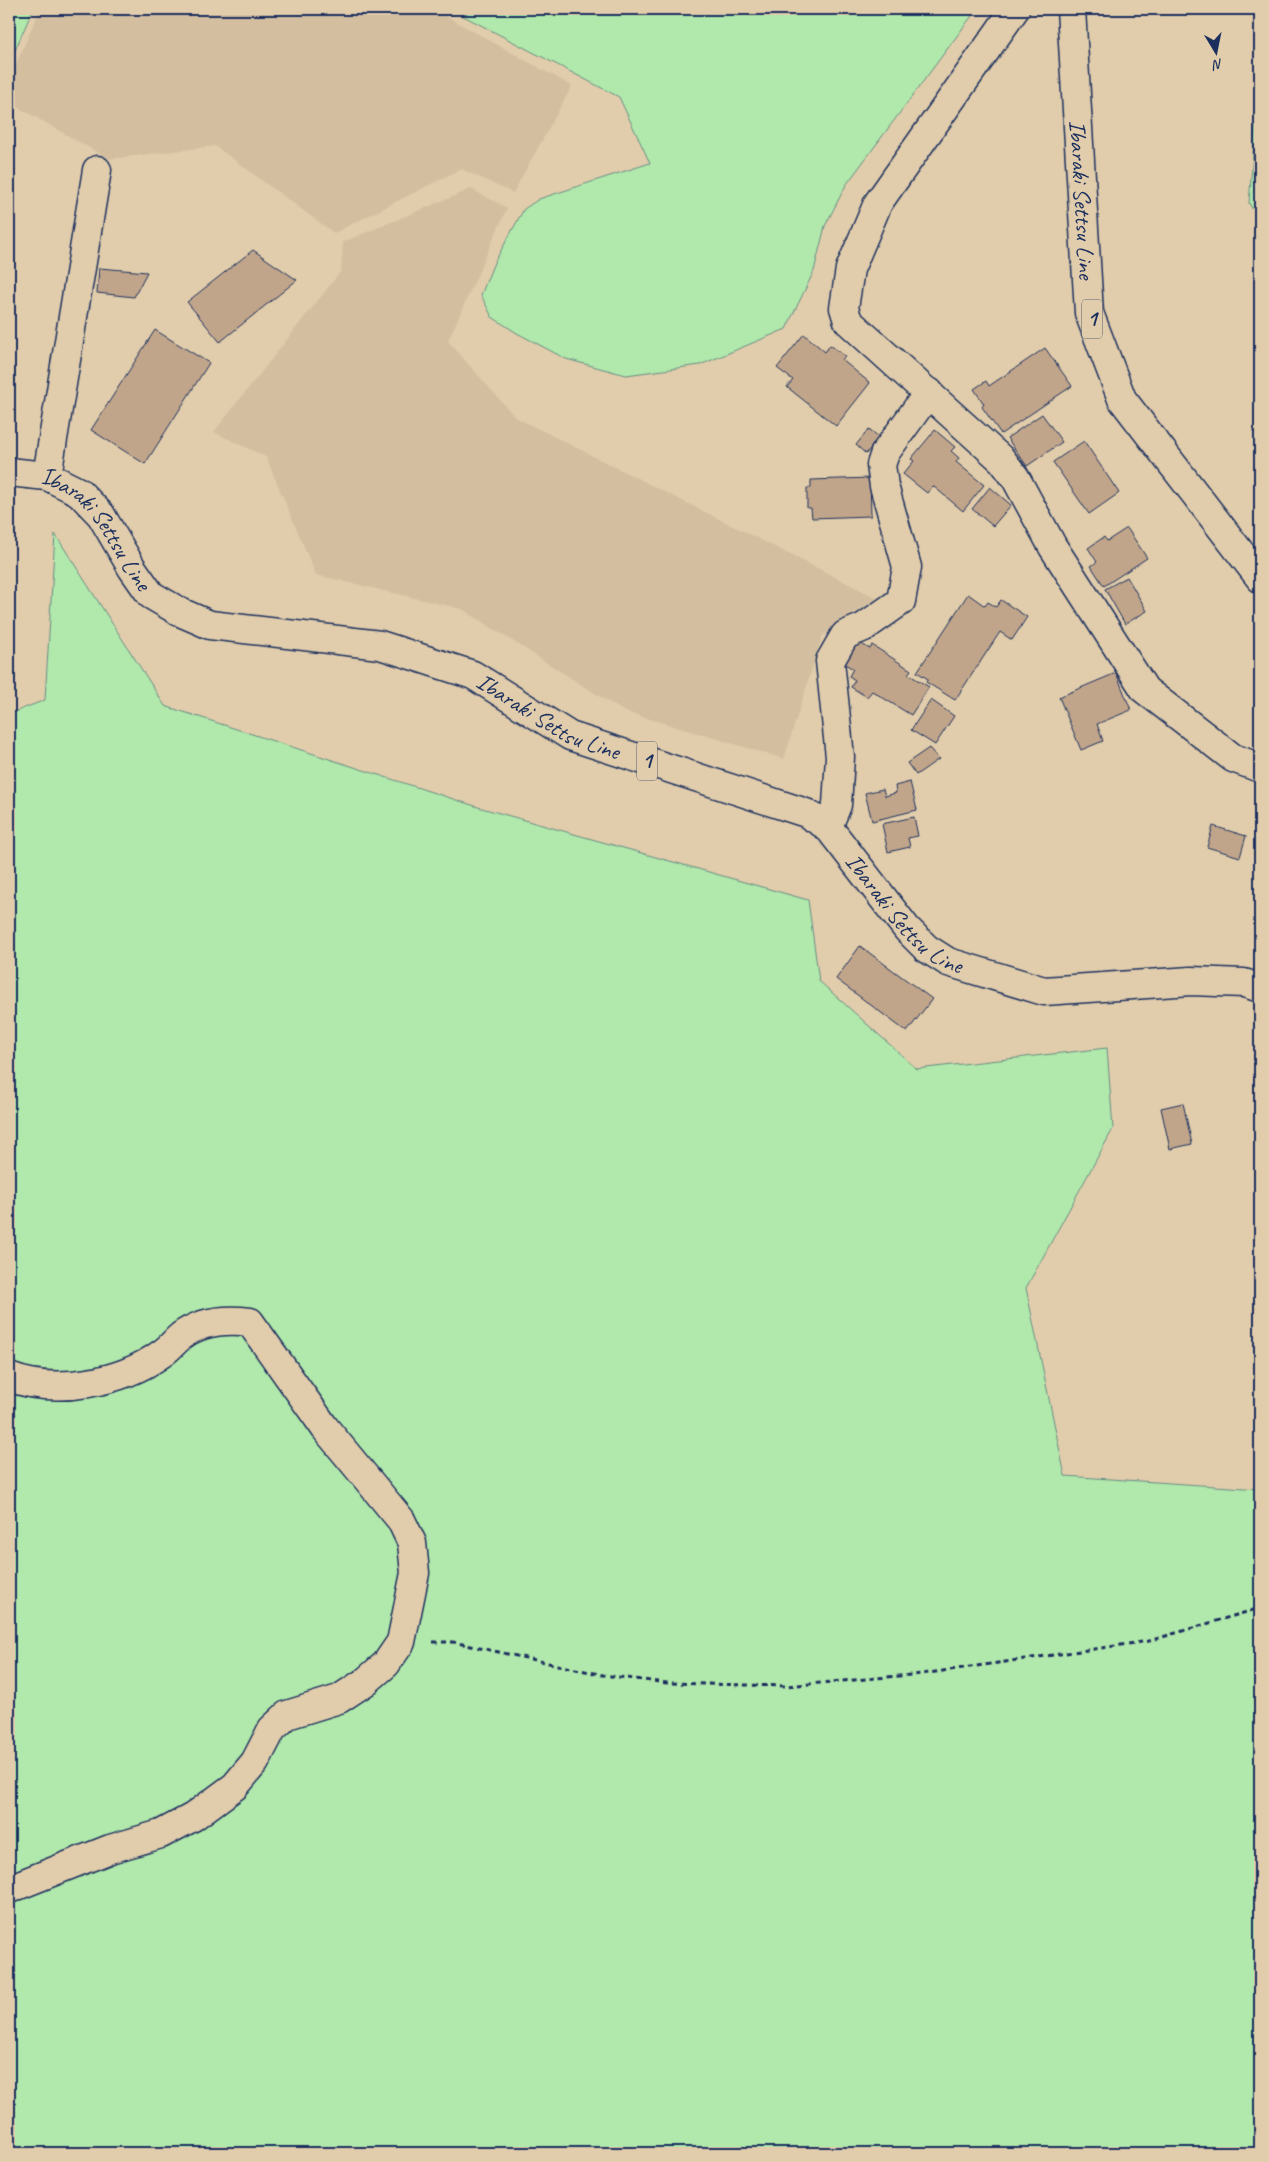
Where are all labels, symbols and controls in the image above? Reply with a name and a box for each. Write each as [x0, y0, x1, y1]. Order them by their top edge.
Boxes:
north arrow [1192, 28, 1242, 78]
text: N [1210, 55, 1224, 74]
street label: Ibaraki Settsu Line [1063, 119, 1102, 282]
road number: 1 [1082, 300, 1102, 338]
street label: Ibaraki Settsu Line [40, 460, 160, 598]
street label: Ibaraki Settsu Line [471, 666, 626, 767]
road number: 1 [637, 741, 657, 780]
street label: Ibaraki Settsu Line [839, 847, 968, 981]

